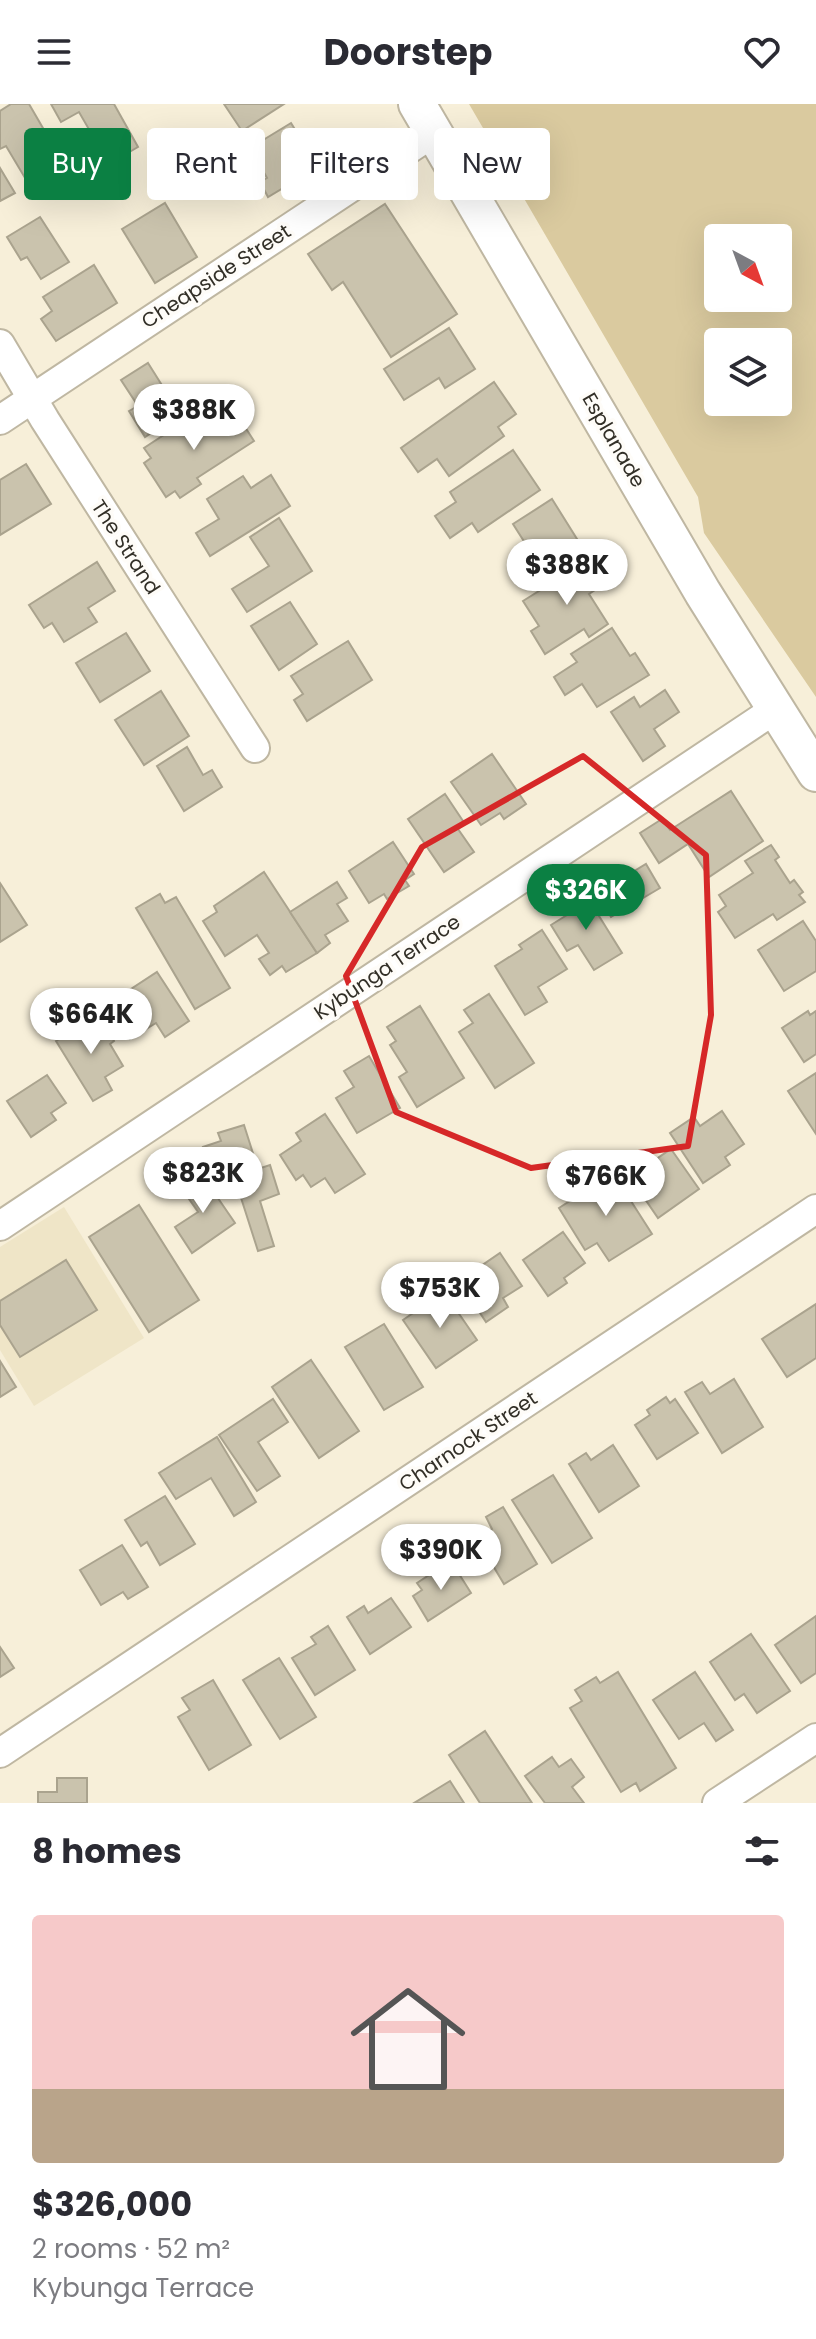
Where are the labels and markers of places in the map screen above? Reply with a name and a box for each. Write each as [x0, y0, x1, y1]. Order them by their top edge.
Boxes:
pin: $388K [138, 384, 250, 452]
pin: $388K [511, 539, 623, 607]
pin: $326K [530, 864, 642, 932]
pin: $664K [35, 988, 147, 1056]
pin: $823K [147, 1147, 259, 1215]
pin: $766K [550, 1150, 662, 1218]
pin: $753K [384, 1262, 496, 1330]
pin: $390K [385, 1524, 497, 1592]

